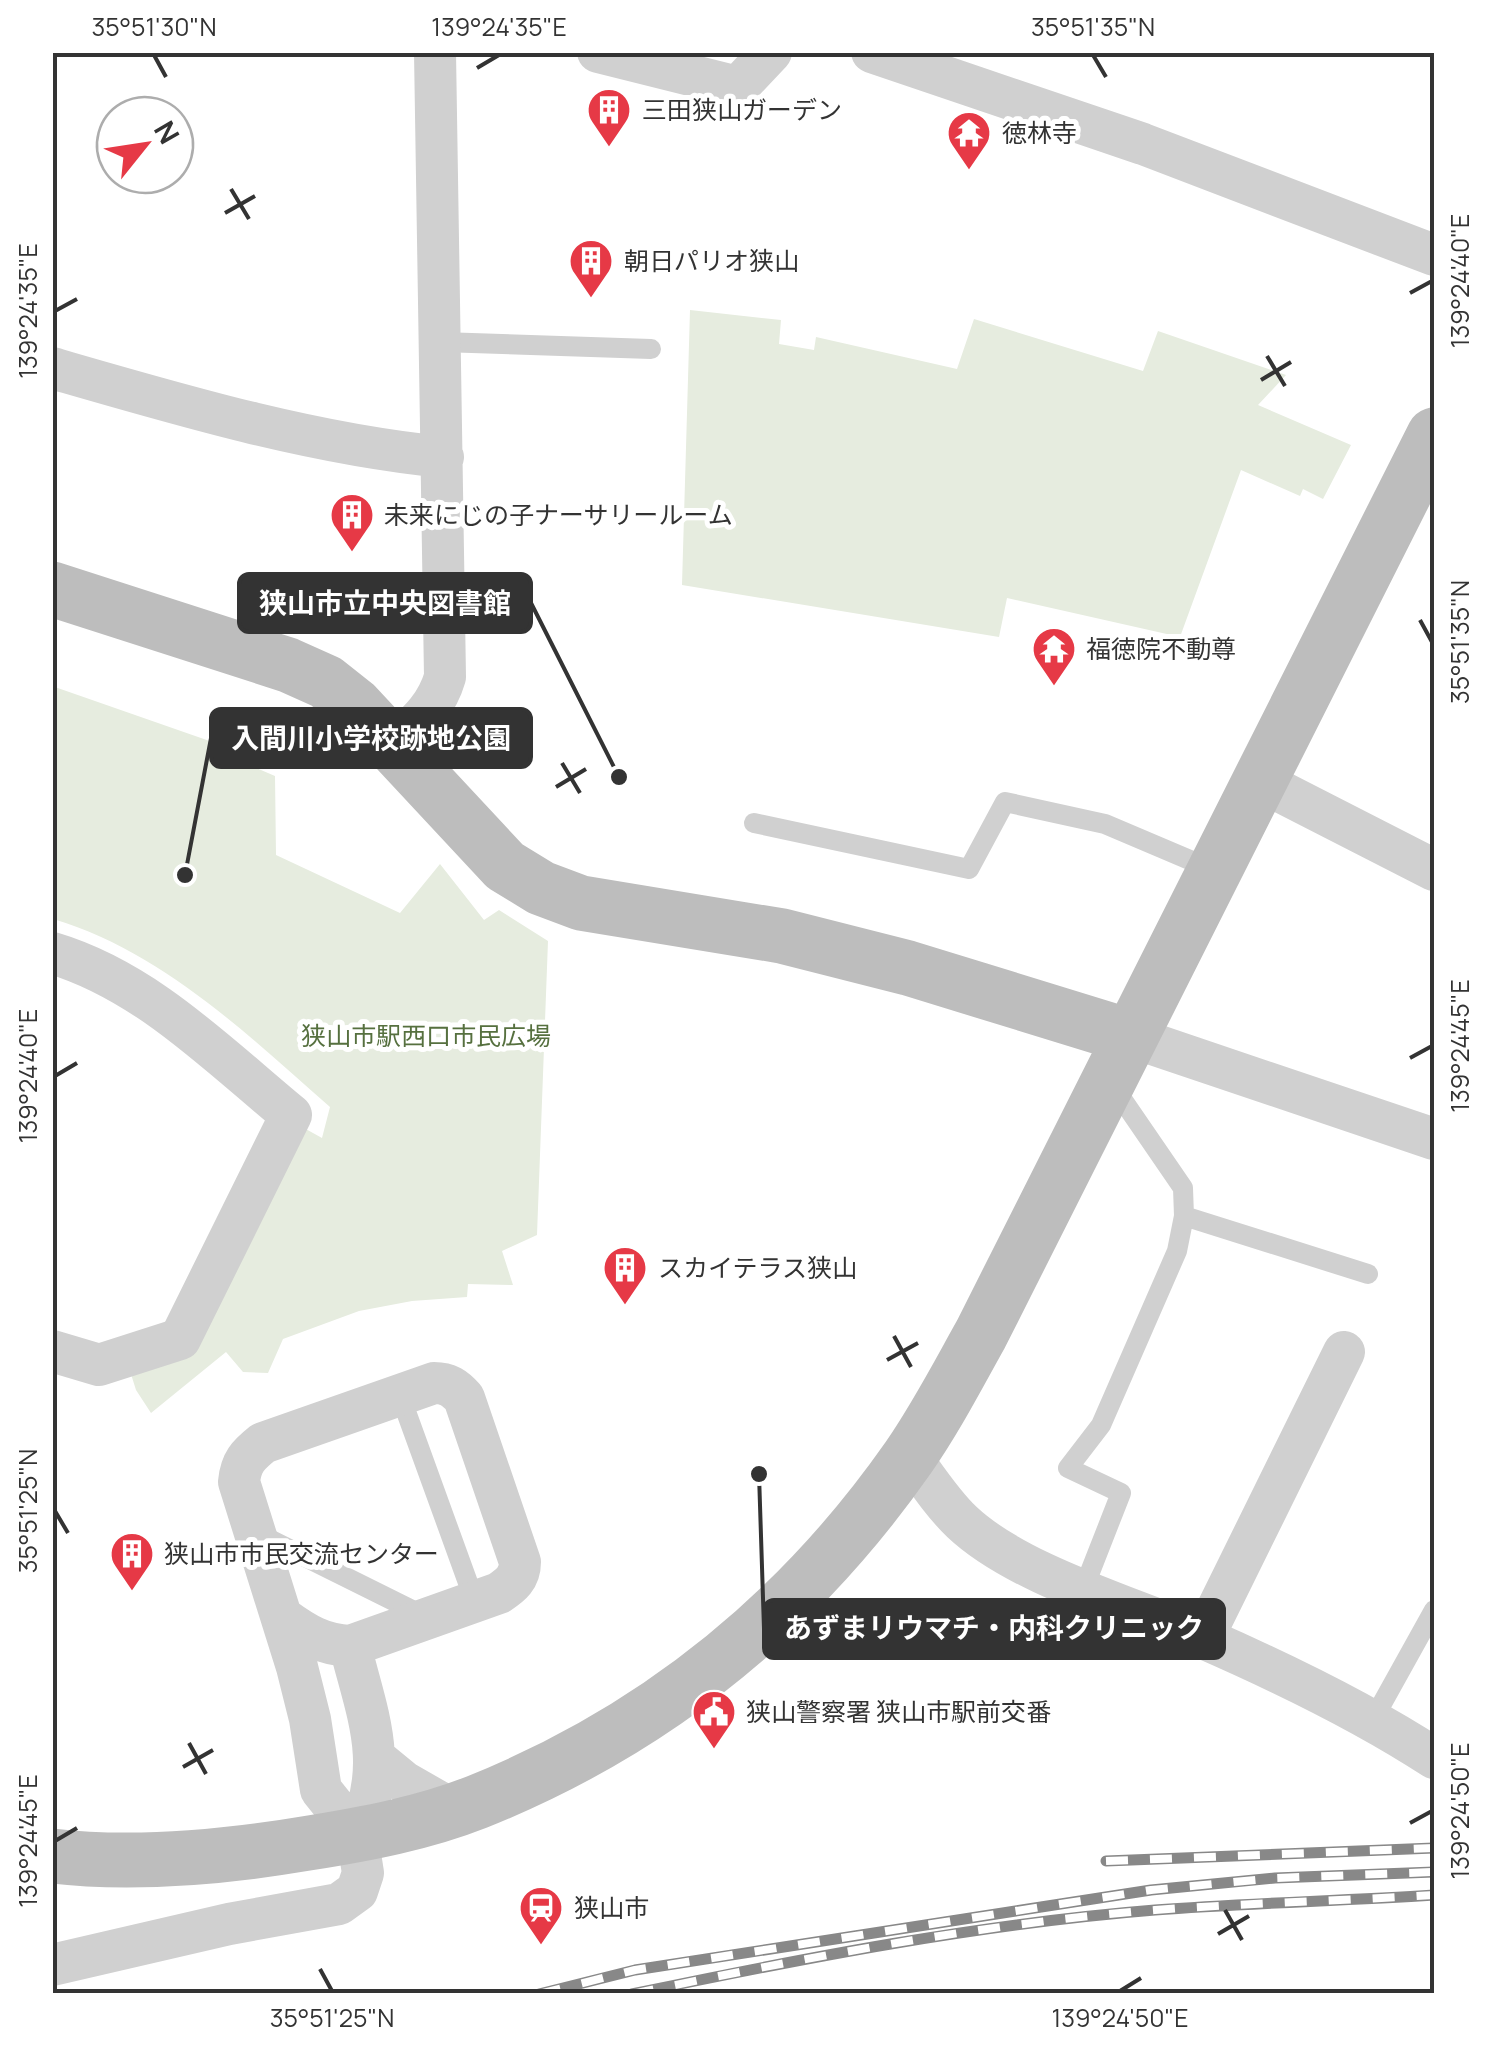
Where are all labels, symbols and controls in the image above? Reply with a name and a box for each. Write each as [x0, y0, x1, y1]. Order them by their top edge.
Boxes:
text: 35°51'30"N [91, 9, 217, 44]
text: 139°24'35"E [431, 9, 567, 44]
text: 35°51'35"N [1031, 9, 1155, 44]
building icon: 三田狭山ガーデン [586, 87, 632, 148]
place label: 三田狭山ガーデン [642, 92, 842, 127]
north arrow [95, 95, 195, 195]
temple icon: 徳林寺 [946, 110, 992, 171]
text: N [146, 114, 189, 150]
place label: 徳林寺 [1002, 115, 1077, 150]
text: 139°24'40"E [1442, 214, 1477, 348]
building icon: 朝日パリオ狭山 [568, 238, 614, 299]
text: 139°24'35"E [10, 243, 45, 379]
place label: 朝日パリオ狭山 [624, 243, 799, 278]
building icon: 未来にじの子ナーサリールーム [329, 492, 375, 553]
place label: 未来にじの子ナーサリールーム [384, 497, 733, 532]
callout: 狭山市立中央図書館 [239, 574, 531, 632]
text: 35°51'35"N [1442, 580, 1477, 704]
text: 狭山市立中央図書館 [259, 583, 511, 621]
temple icon: 福徳院不動尊 [1031, 626, 1077, 687]
place label: 福徳院不動尊 [1086, 631, 1236, 666]
callout: 入間川小学校跡地公園 [211, 709, 531, 767]
text: 入間川小学校跡地公園 [231, 718, 511, 756]
text: 139°24'45"E [1442, 979, 1477, 1113]
text: 139°24'40"E [10, 1009, 45, 1143]
park label: 狭山市駅西口市民広場 [301, 1018, 551, 1053]
building icon: スカイテラス狭山 [602, 1245, 648, 1306]
place label: スカイテラス狭山 [658, 1250, 857, 1285]
text: 35°51'25"N [10, 1449, 45, 1573]
building icon: 狭山市市民交流センター [109, 1531, 155, 1592]
place label: 狭山市市民交流センター [164, 1536, 439, 1571]
callout: あずまリウマチ・内科クリニック [764, 1600, 1224, 1658]
text: あずまリウマチ・内科クリニック [784, 1608, 1204, 1646]
public building icon: 狭山警察署 狭山市駅前交番 [691, 1689, 737, 1750]
place label: 狭山警察署 狭山市駅前交番 [746, 1694, 1051, 1729]
text: 139°24'50"E [1442, 1742, 1477, 1880]
text: 139°24'45"E [10, 1774, 45, 1908]
station icon: 狭山市 [518, 1885, 564, 1946]
place label: 狭山市 [574, 1890, 649, 1925]
text: 35°51'25"N [270, 2000, 394, 2035]
text: 139°24'50"E [1051, 2000, 1189, 2035]

